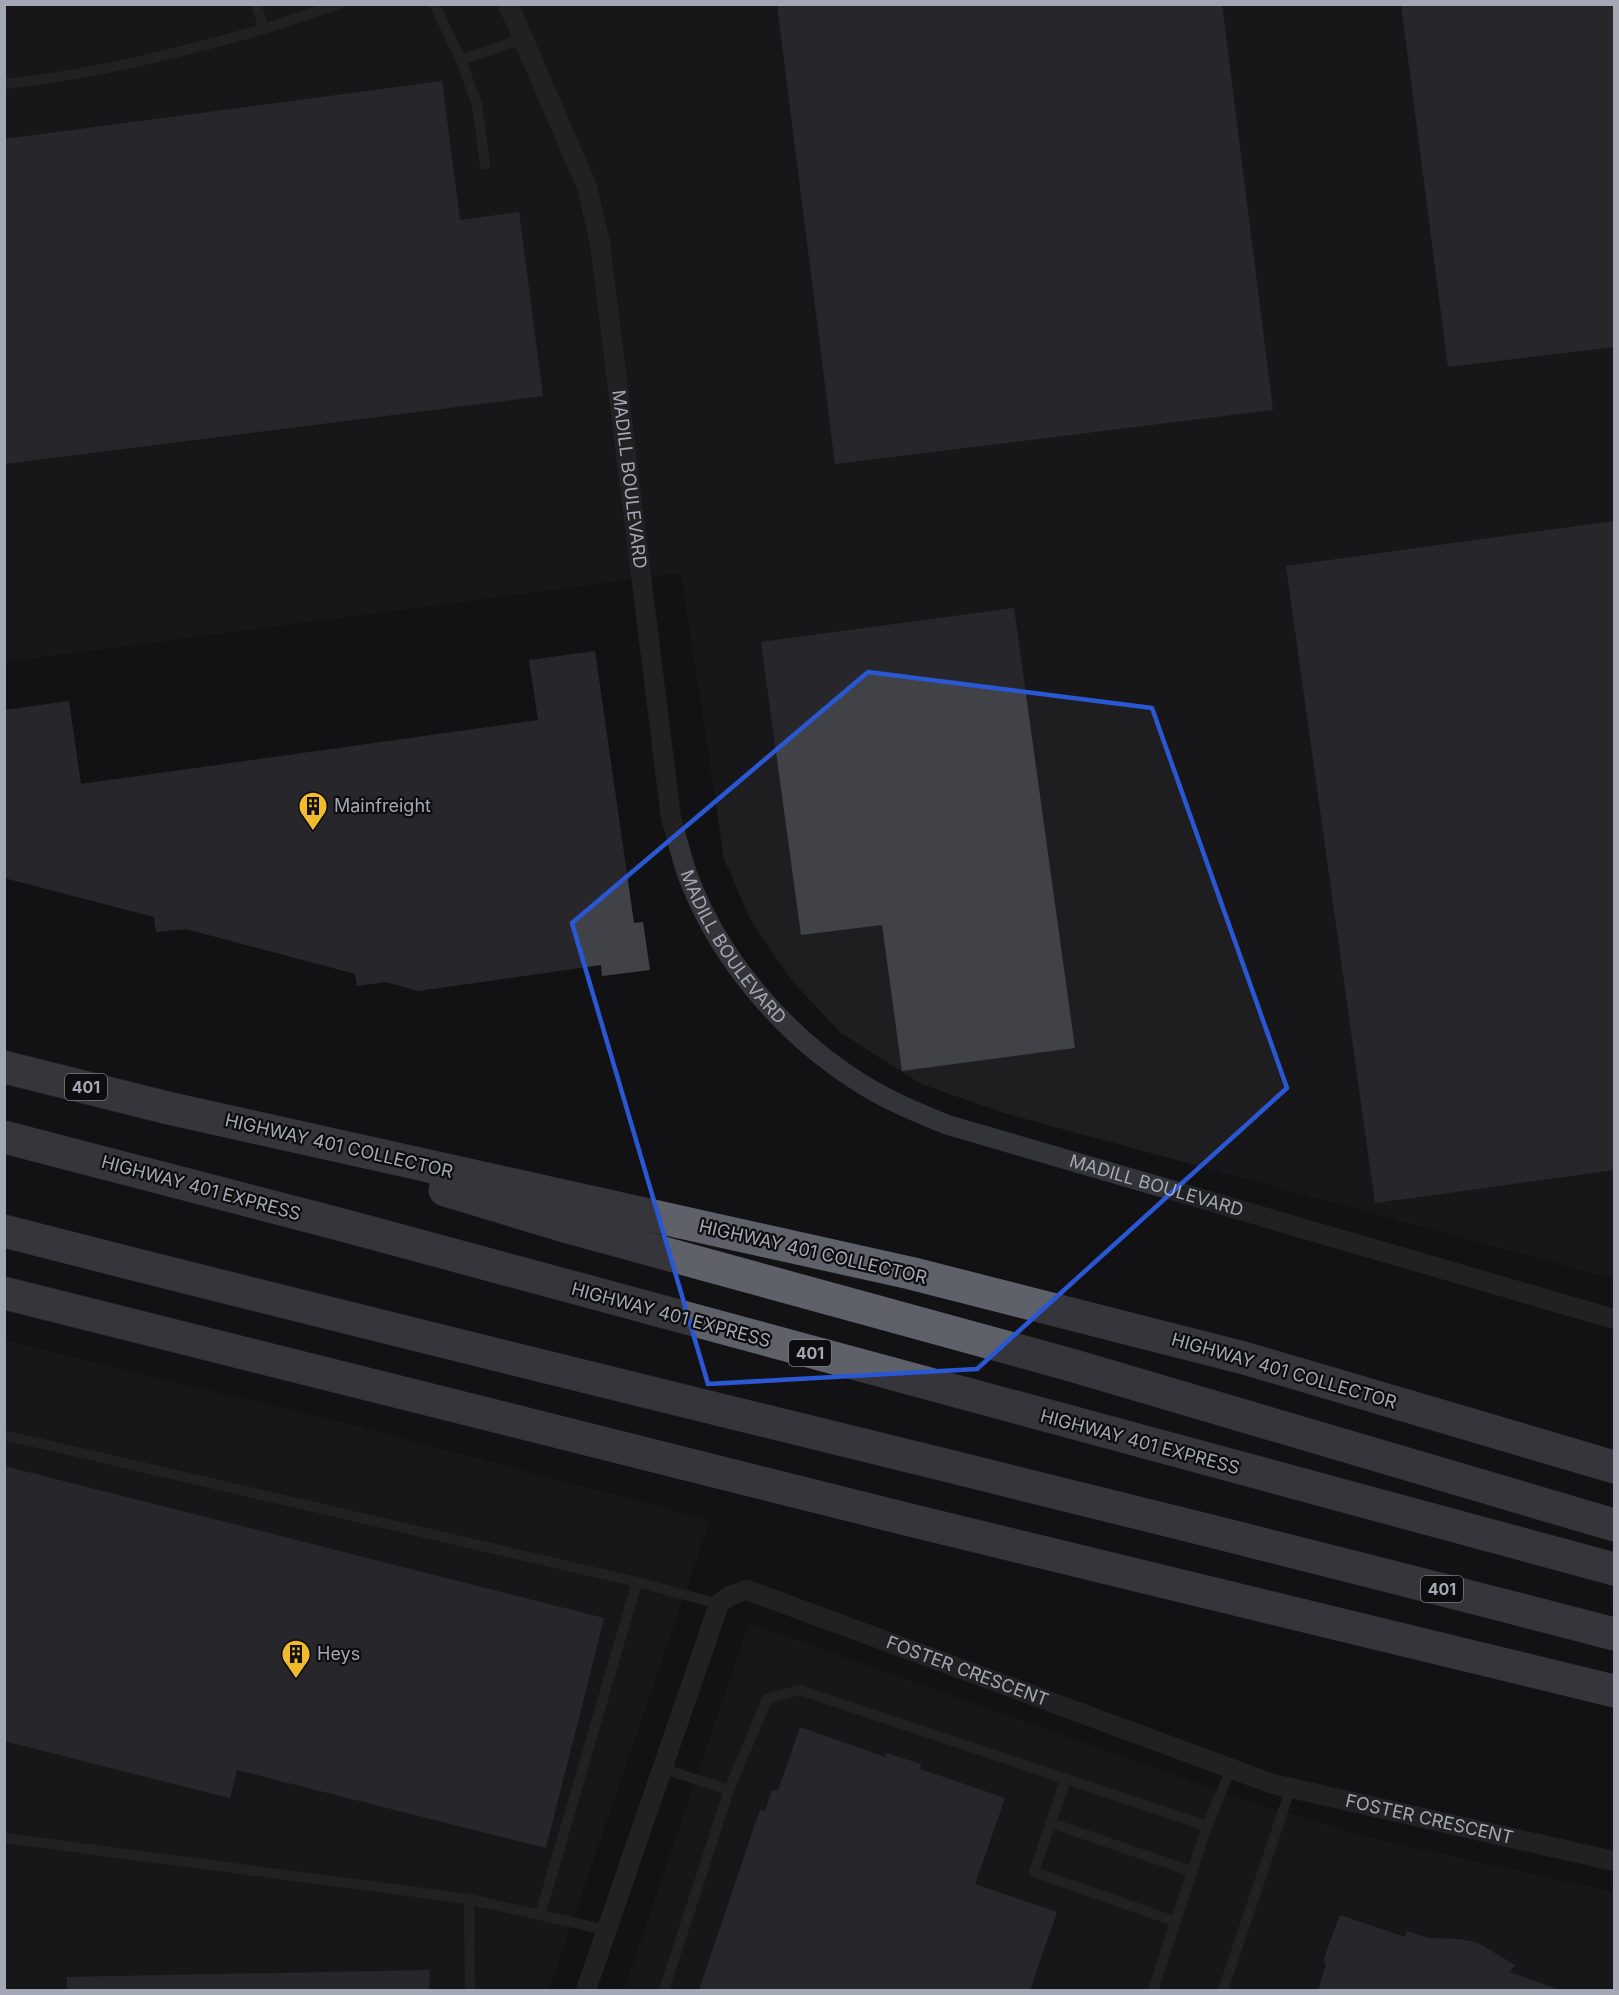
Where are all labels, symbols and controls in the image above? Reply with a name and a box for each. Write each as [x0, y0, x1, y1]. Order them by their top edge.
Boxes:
street label: MADILL BOULEVARD [608, 389, 651, 570]
building icon: Mainfreight [297, 790, 329, 832]
place label: Mainfreight [334, 795, 431, 816]
street label: MADILL BOULEVARD [677, 867, 791, 1028]
road number: 401 [65, 1074, 107, 1100]
street label: HIGHWAY 401 COLLECTOR [223, 1109, 455, 1182]
street label: MADILL BOULEVARD [1067, 1150, 1246, 1220]
street label: HIGHWAY 401 EXPRESS [99, 1151, 303, 1224]
street label: HIGHWAY 401 COLLECTOR [697, 1215, 929, 1288]
street label: HIGHWAY 401 EXPRESS [569, 1278, 773, 1351]
street label: HIGHWAY 401 COLLECTOR [1169, 1328, 1399, 1413]
road number: 401 [789, 1340, 831, 1366]
street label: HIGHWAY 401 EXPRESS [1038, 1405, 1242, 1478]
road number: 401 [1421, 1576, 1463, 1602]
street label: FOSTER CRESCENT [884, 1631, 1052, 1710]
building icon: Heys [280, 1638, 312, 1680]
place label: Heys [317, 1643, 360, 1664]
street label: FOSTER CRESCENT [1344, 1790, 1515, 1848]

